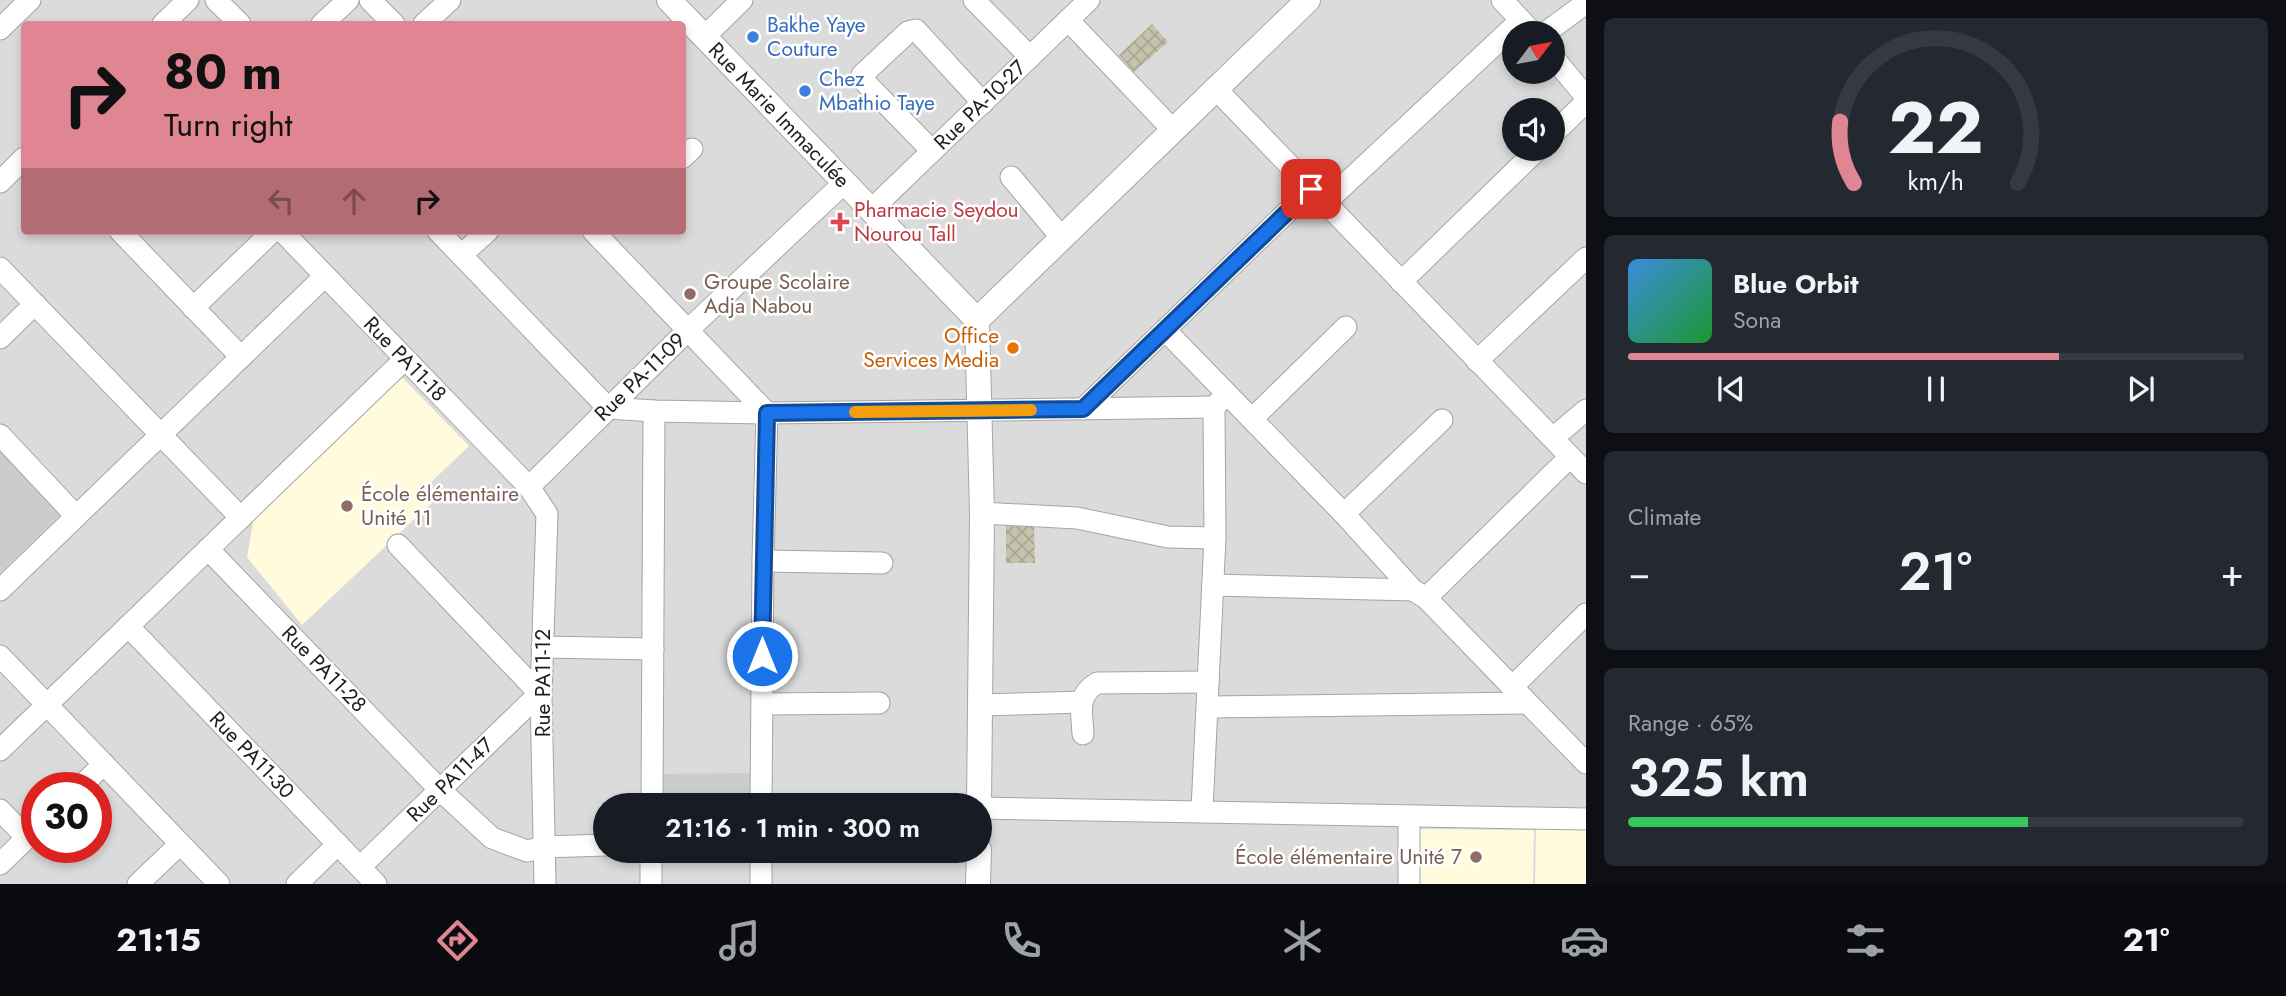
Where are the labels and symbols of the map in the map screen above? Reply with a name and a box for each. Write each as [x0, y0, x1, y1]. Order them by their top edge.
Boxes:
place label: Bakhe Yaye Couture [767, 10, 866, 64]
north arrow [1502, 21, 1564, 84]
marker: Bakhe Yaye Couture [745, 29, 761, 45]
street label: Rue Marie Immaculée [701, 35, 857, 195]
street label: Rue PA-10-27 [927, 53, 1033, 157]
place label: Chez Mbathio Taye [819, 64, 935, 118]
marker: Chez Mbathio Taye [797, 83, 813, 99]
pin [1281, 159, 1341, 219]
place label: Pharmacie Seydou Nourou Tall [854, 195, 1019, 249]
marker: Pharmacie Seydou Nourou Tall [832, 214, 848, 230]
place label: Groupe Scolaire Adja Nabou [704, 267, 850, 321]
marker: Groupe Scolaire Adja Nabou [682, 286, 698, 302]
street label: Rue PA11-18 [357, 310, 453, 408]
place label: Office Services Media [863, 321, 999, 375]
street label: Rue PA-11-09 [588, 326, 692, 428]
marker: Office Services Media [1005, 340, 1021, 356]
place label: École élémentaire Unité 11 [361, 479, 519, 533]
marker: École élémentaire Unité 11 [339, 498, 355, 514]
street label: Rue PA11-28 [275, 619, 373, 719]
position arrow [725, 619, 799, 693]
street label: Rue PA11-12 [528, 629, 558, 737]
street label: Rue PA11-30 [203, 705, 301, 805]
street label: Rue PA11-47 [400, 731, 500, 829]
speed limit sign: 30 [21, 772, 112, 863]
place label: École élémentaire Unité 7 [1235, 842, 1462, 872]
marker: École élémentaire Unité 7 [1468, 849, 1484, 865]

